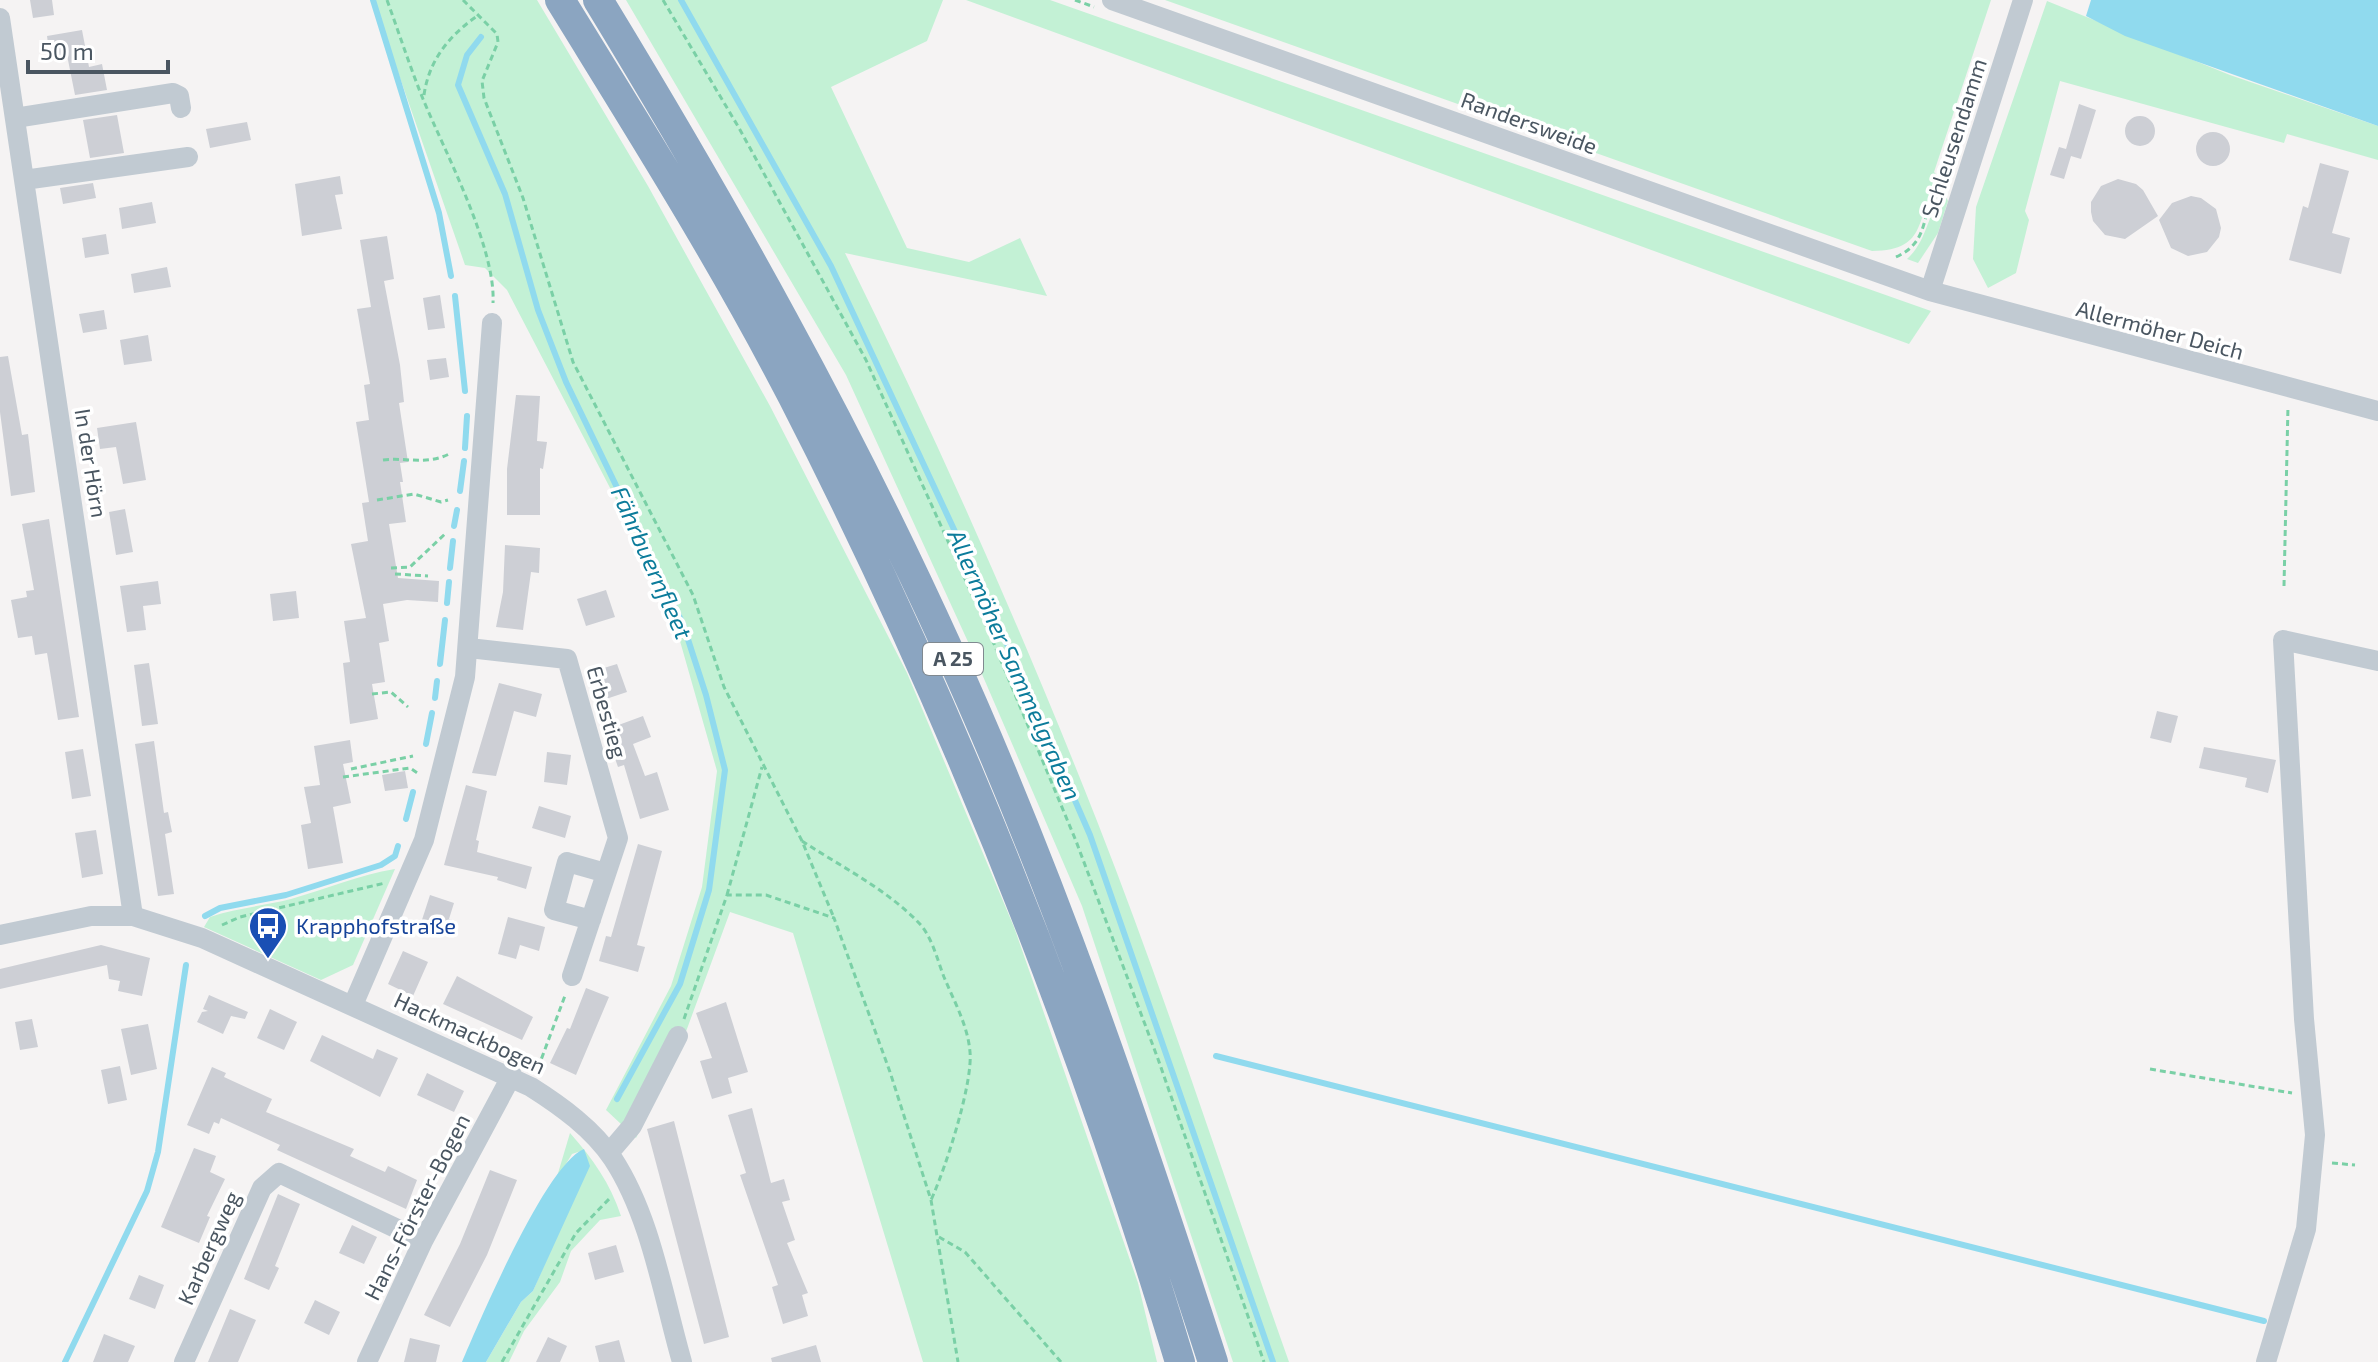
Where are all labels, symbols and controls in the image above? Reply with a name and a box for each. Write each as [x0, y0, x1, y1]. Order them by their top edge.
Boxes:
scale bar [28, 24, 168, 74]
text: 50 m [40, 36, 94, 65]
street label: Schleusendamm [1915, 55, 1991, 221]
street label: Randersweide [1458, 85, 1601, 159]
street label: Allermöher Deich [2074, 294, 2247, 364]
street label: In der Hörn [71, 407, 113, 519]
water label: Fährbuernfleet [606, 482, 699, 644]
water label: Allermöher Sammelgraben [942, 524, 1088, 804]
road number: A 25 [923, 643, 983, 675]
street label: Erbestieg [582, 663, 633, 761]
bus stop icon: Krapphofstraße [247, 905, 289, 960]
place label: Krapphofstraße [296, 912, 456, 938]
street label: Hackmackbogen [391, 986, 550, 1079]
street label: Hans-Förster-Bogen [358, 1109, 474, 1304]
street label: Karbergweg [172, 1187, 245, 1308]

